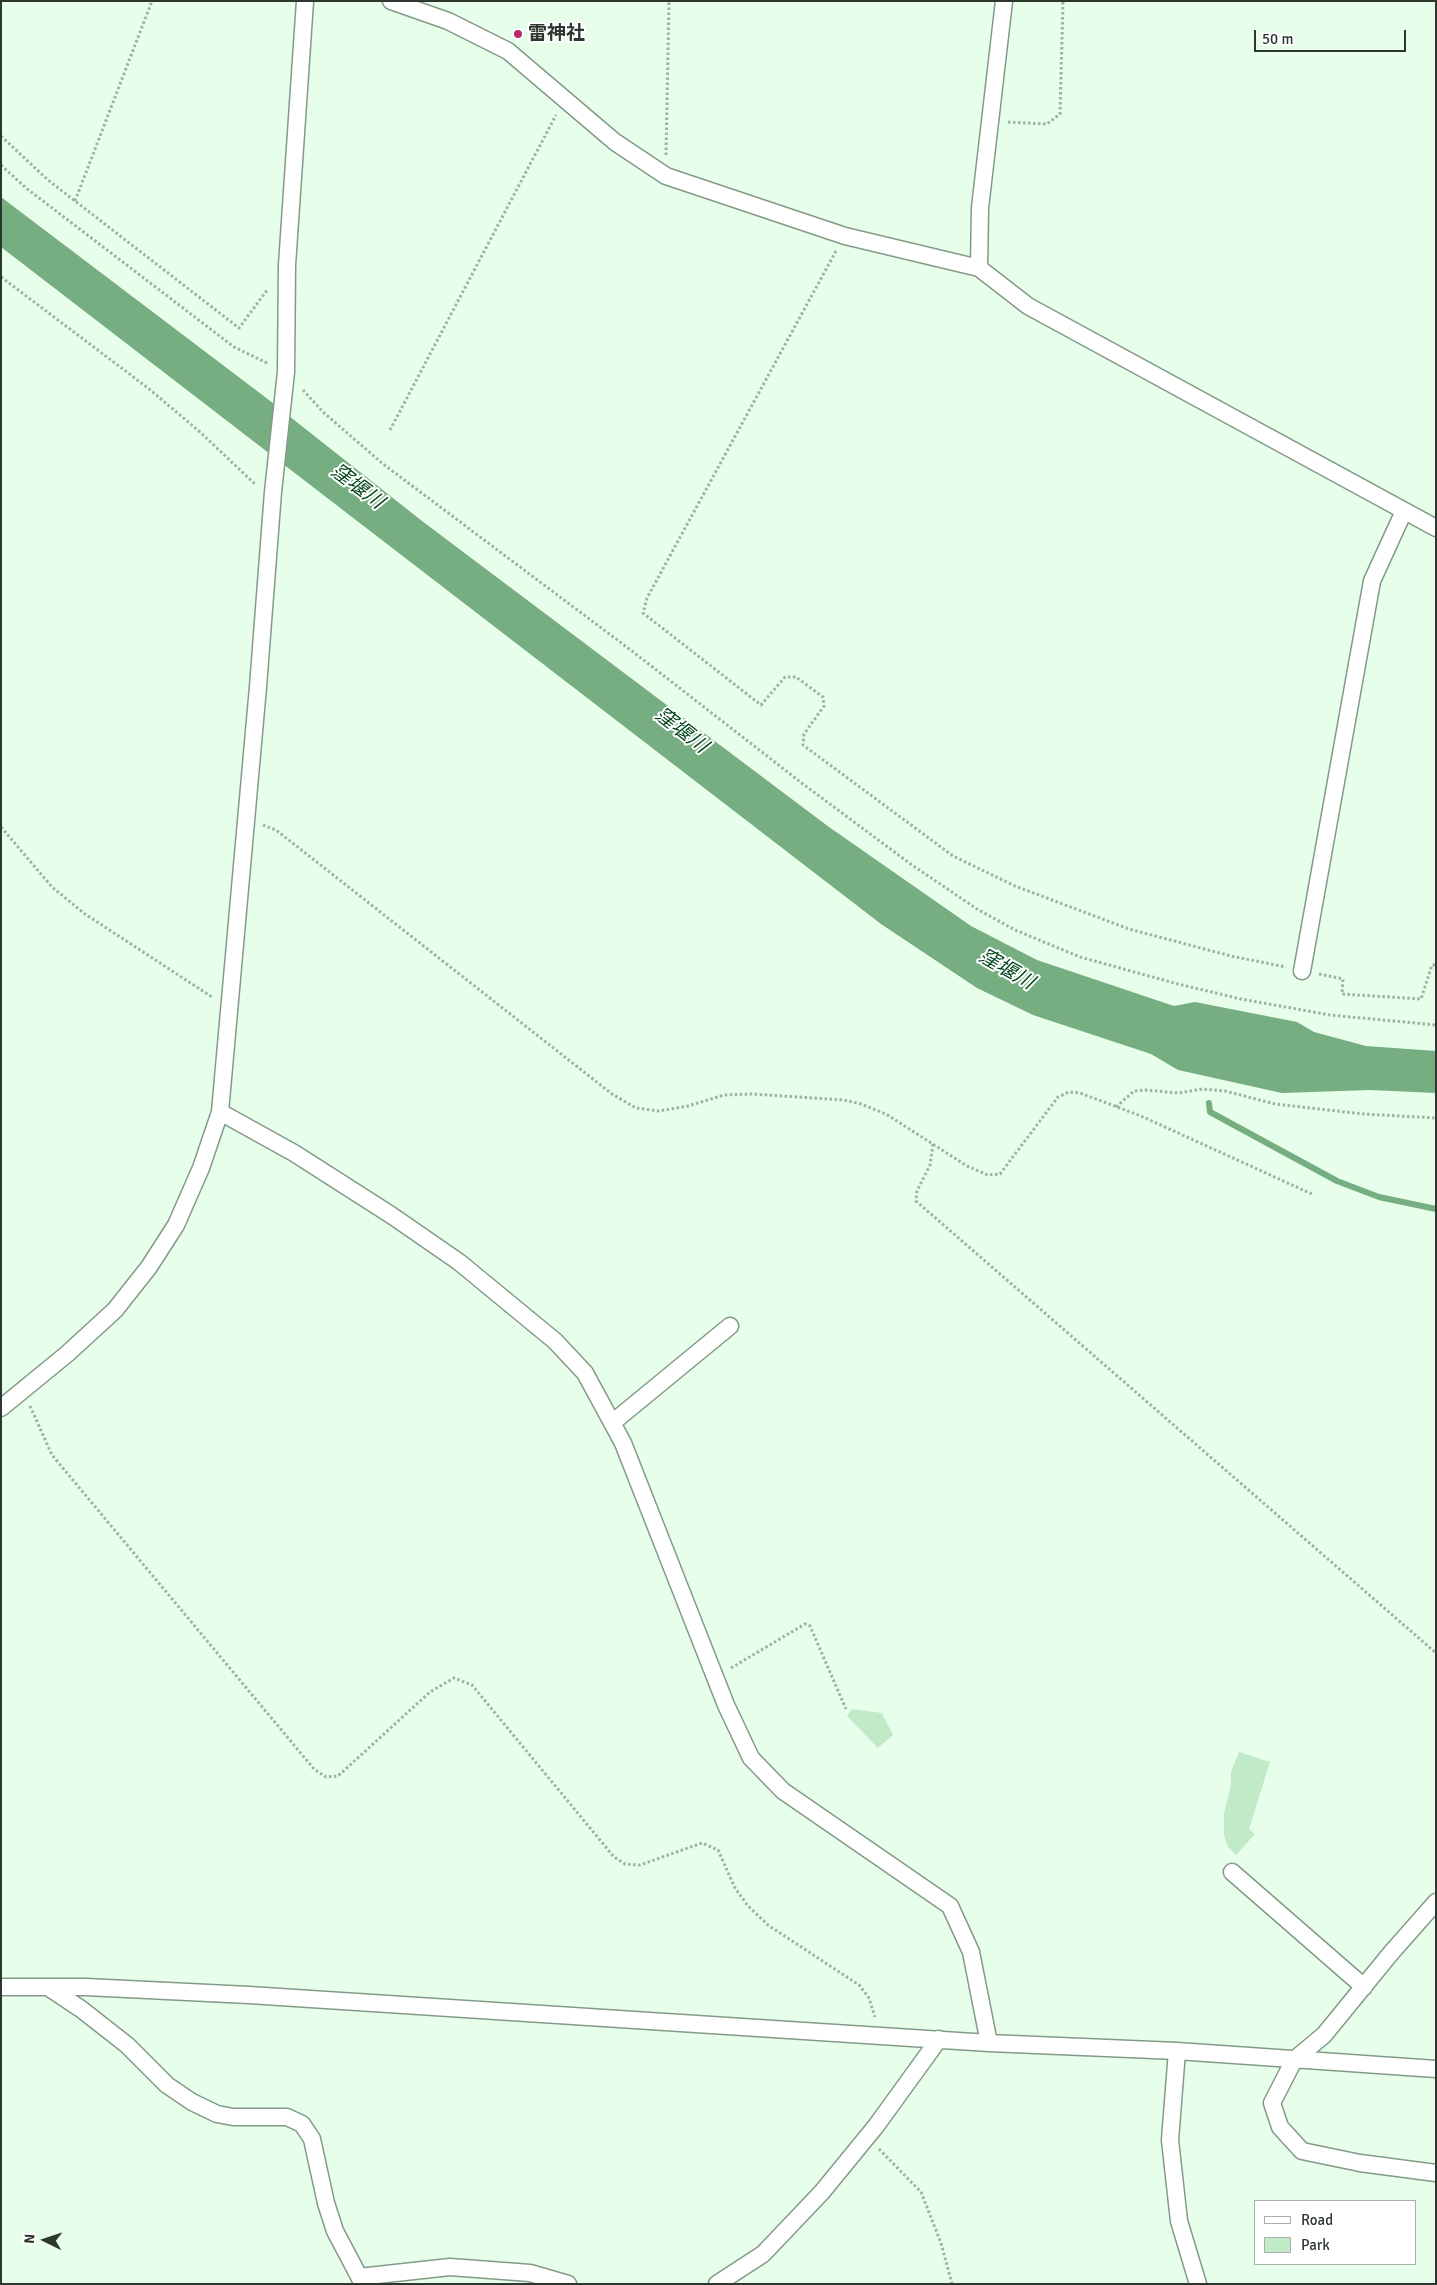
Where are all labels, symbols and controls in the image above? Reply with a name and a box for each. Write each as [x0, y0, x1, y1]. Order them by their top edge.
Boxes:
scale bar [1257, 20, 1410, 52]
place label: 雷神社 [528, 23, 585, 45]
marker: 雷神社 [512, 28, 524, 40]
text: 50 m [1262, 30, 1293, 48]
water label: 窪堰川 [326, 459, 388, 515]
water label: 窪堰川 [650, 703, 712, 759]
water label: 窪堰川 [974, 945, 1038, 995]
legend [1254, 2200, 1417, 2265]
text: Road [1301, 2211, 1333, 2229]
north arrow [20, 2215, 70, 2265]
text: N [21, 2233, 38, 2244]
text: Park [1301, 2236, 1330, 2254]

